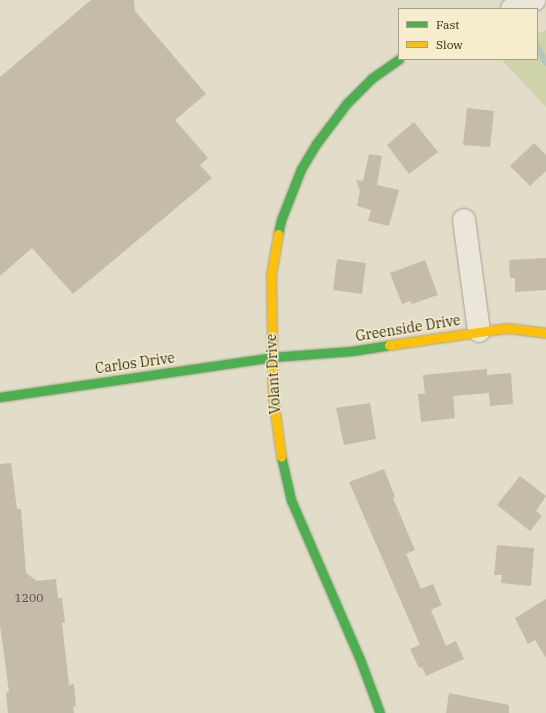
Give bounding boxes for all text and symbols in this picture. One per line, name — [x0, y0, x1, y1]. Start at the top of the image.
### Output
legend — [398, 8, 538, 60]
text: Fast — [436, 17, 460, 32]
text: Slow — [436, 37, 463, 52]
street label: Greenside Drive — [354, 311, 462, 345]
street label: Volant Drive — [262, 333, 284, 415]
street label: Carlos Drive — [94, 349, 176, 377]
house number: 1200 — [15, 591, 43, 605]

